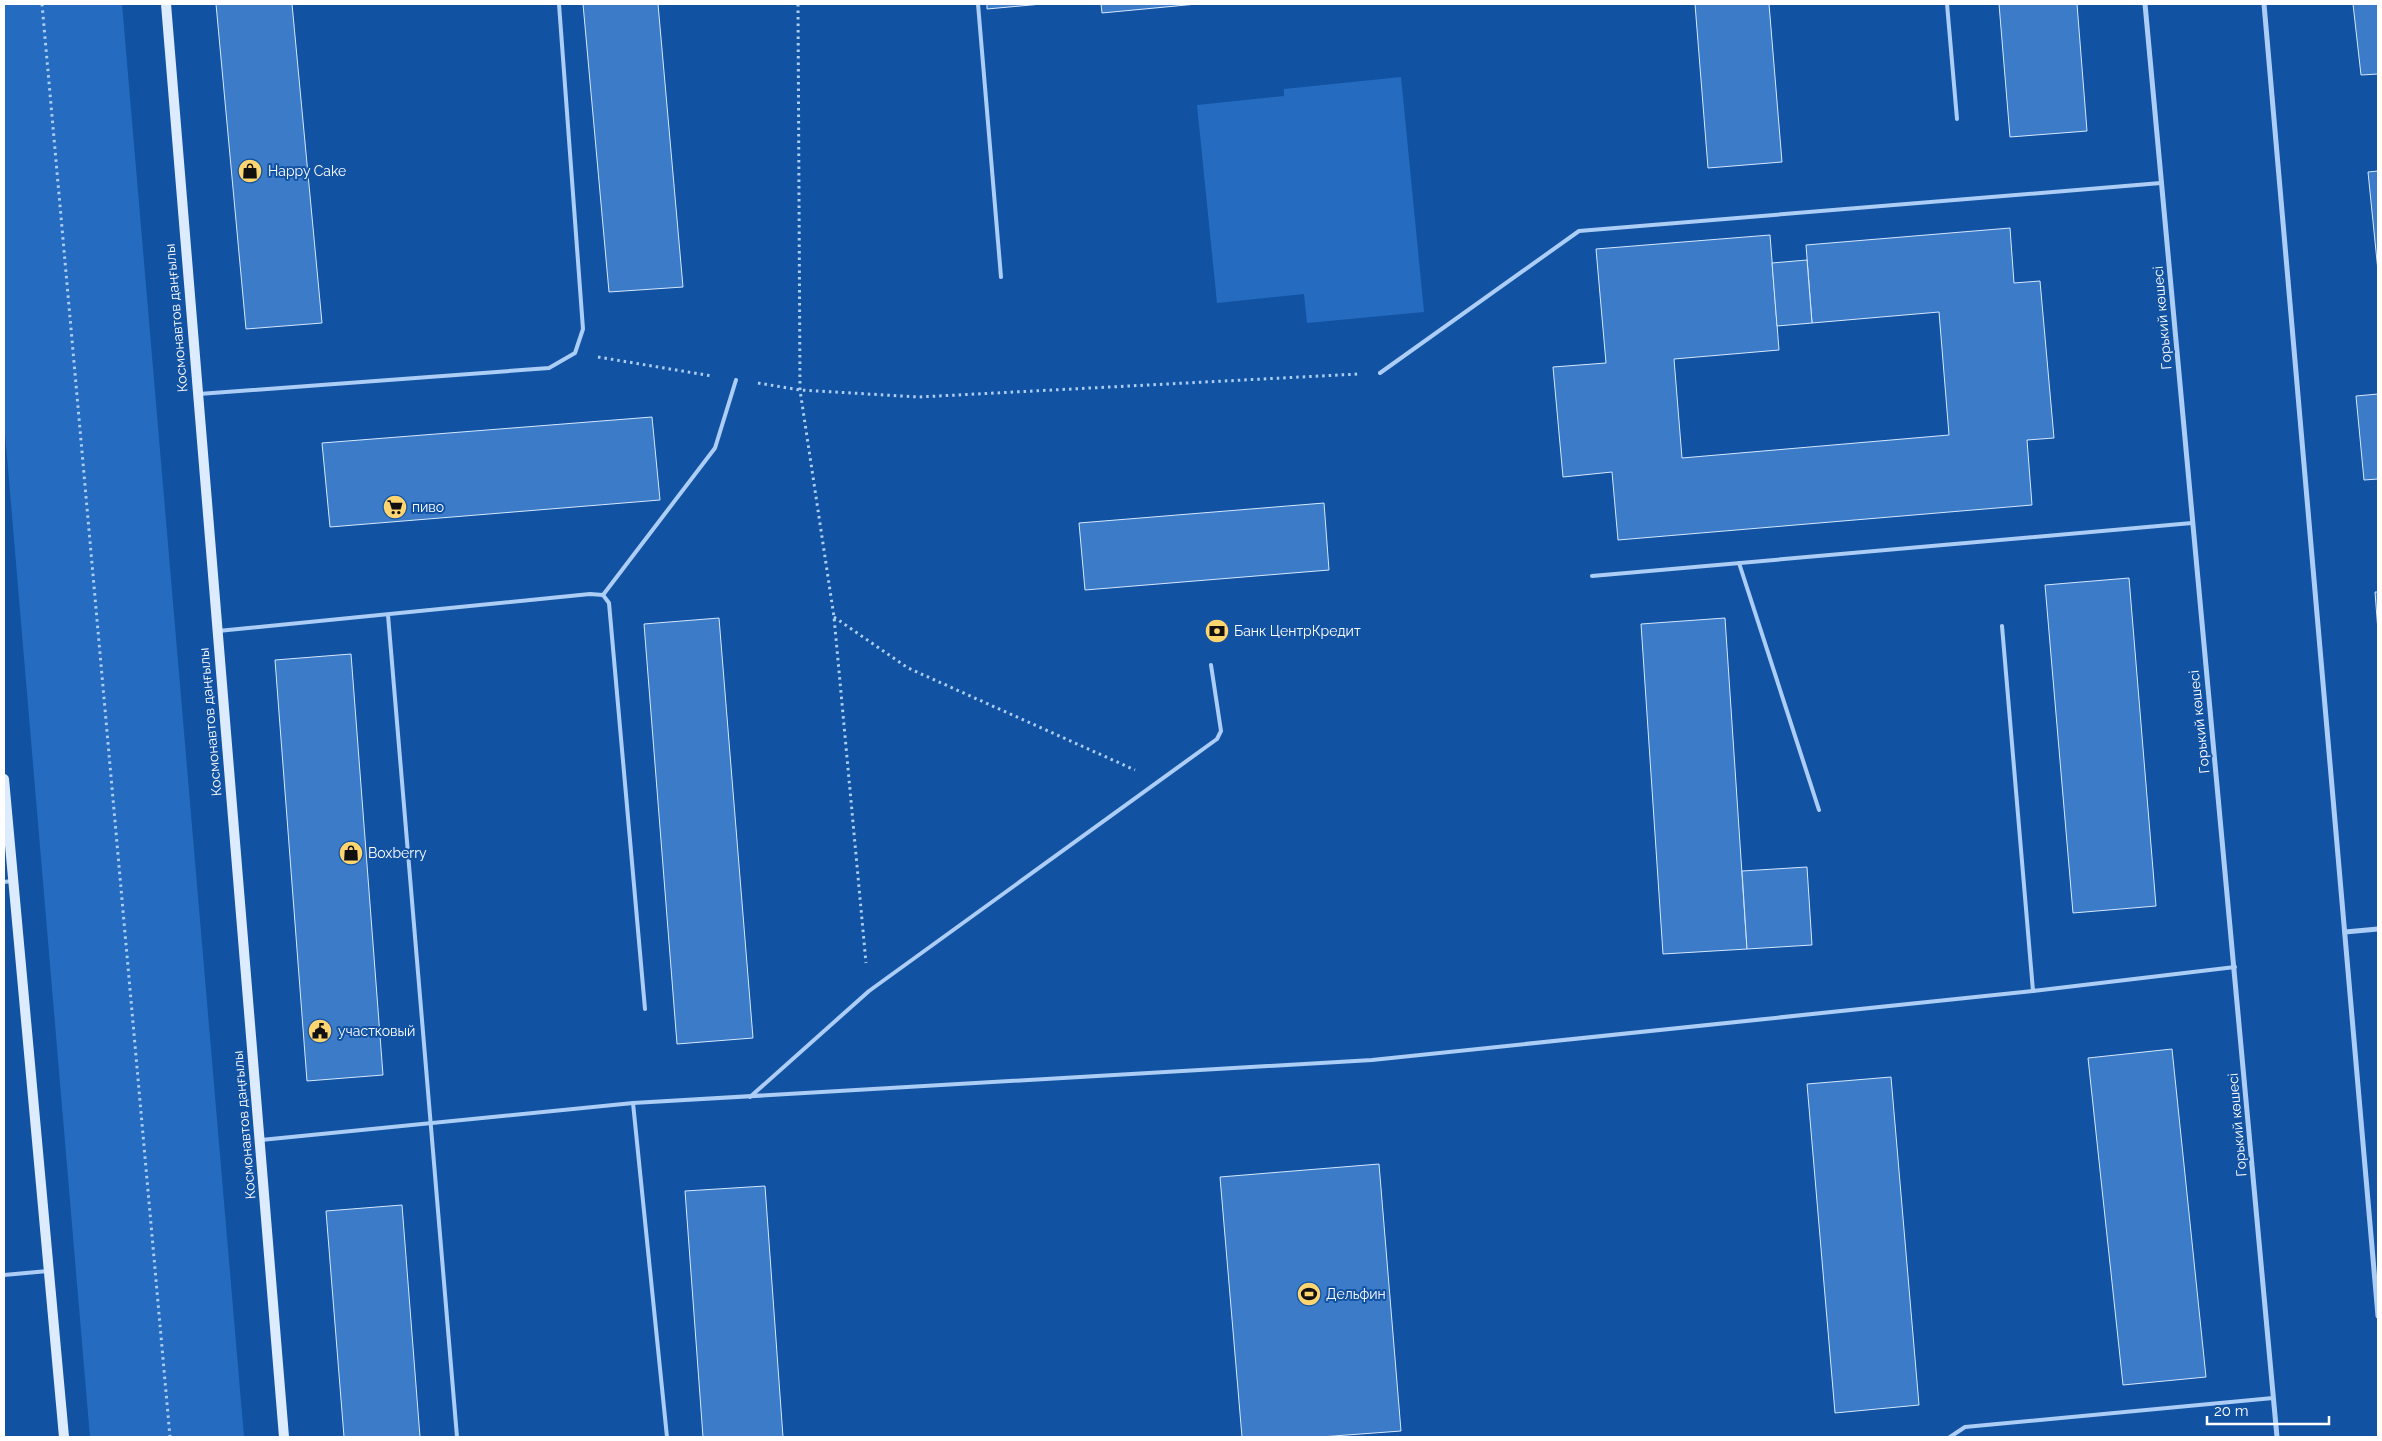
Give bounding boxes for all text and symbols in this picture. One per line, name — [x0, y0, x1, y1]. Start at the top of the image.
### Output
shop icon: Happy Cake — [237, 158, 263, 184]
place label: Happy Cake — [268, 163, 346, 179]
street label: Космонавтов даңғылы — [162, 243, 190, 393]
street label: Горький көшесі — [2150, 266, 2174, 370]
supermarket icon: пиво — [382, 494, 408, 520]
place label: пиво — [412, 499, 444, 515]
bank icon: Банк ЦентрКредит — [1204, 618, 1230, 644]
place label: Банк ЦентрКредит — [1234, 623, 1361, 639]
street label: Космонавтов даңғылы — [196, 647, 224, 797]
street label: Горький көшесі — [2186, 670, 2212, 774]
shop icon: Boxberry — [338, 840, 364, 866]
place label: Boxberry — [368, 845, 427, 861]
public building icon: участковый — [307, 1018, 333, 1044]
place label: участковый — [338, 1023, 415, 1039]
street label: Космонавтов даңғылы — [230, 1050, 258, 1200]
street label: Горький көшесі — [2225, 1073, 2249, 1177]
sports icon: Дельфин — [1296, 1281, 1322, 1307]
place label: Дельфин — [1326, 1286, 1386, 1302]
scale bar — [2207, 1394, 2330, 1426]
text: 20 m — [2214, 1402, 2249, 1420]

